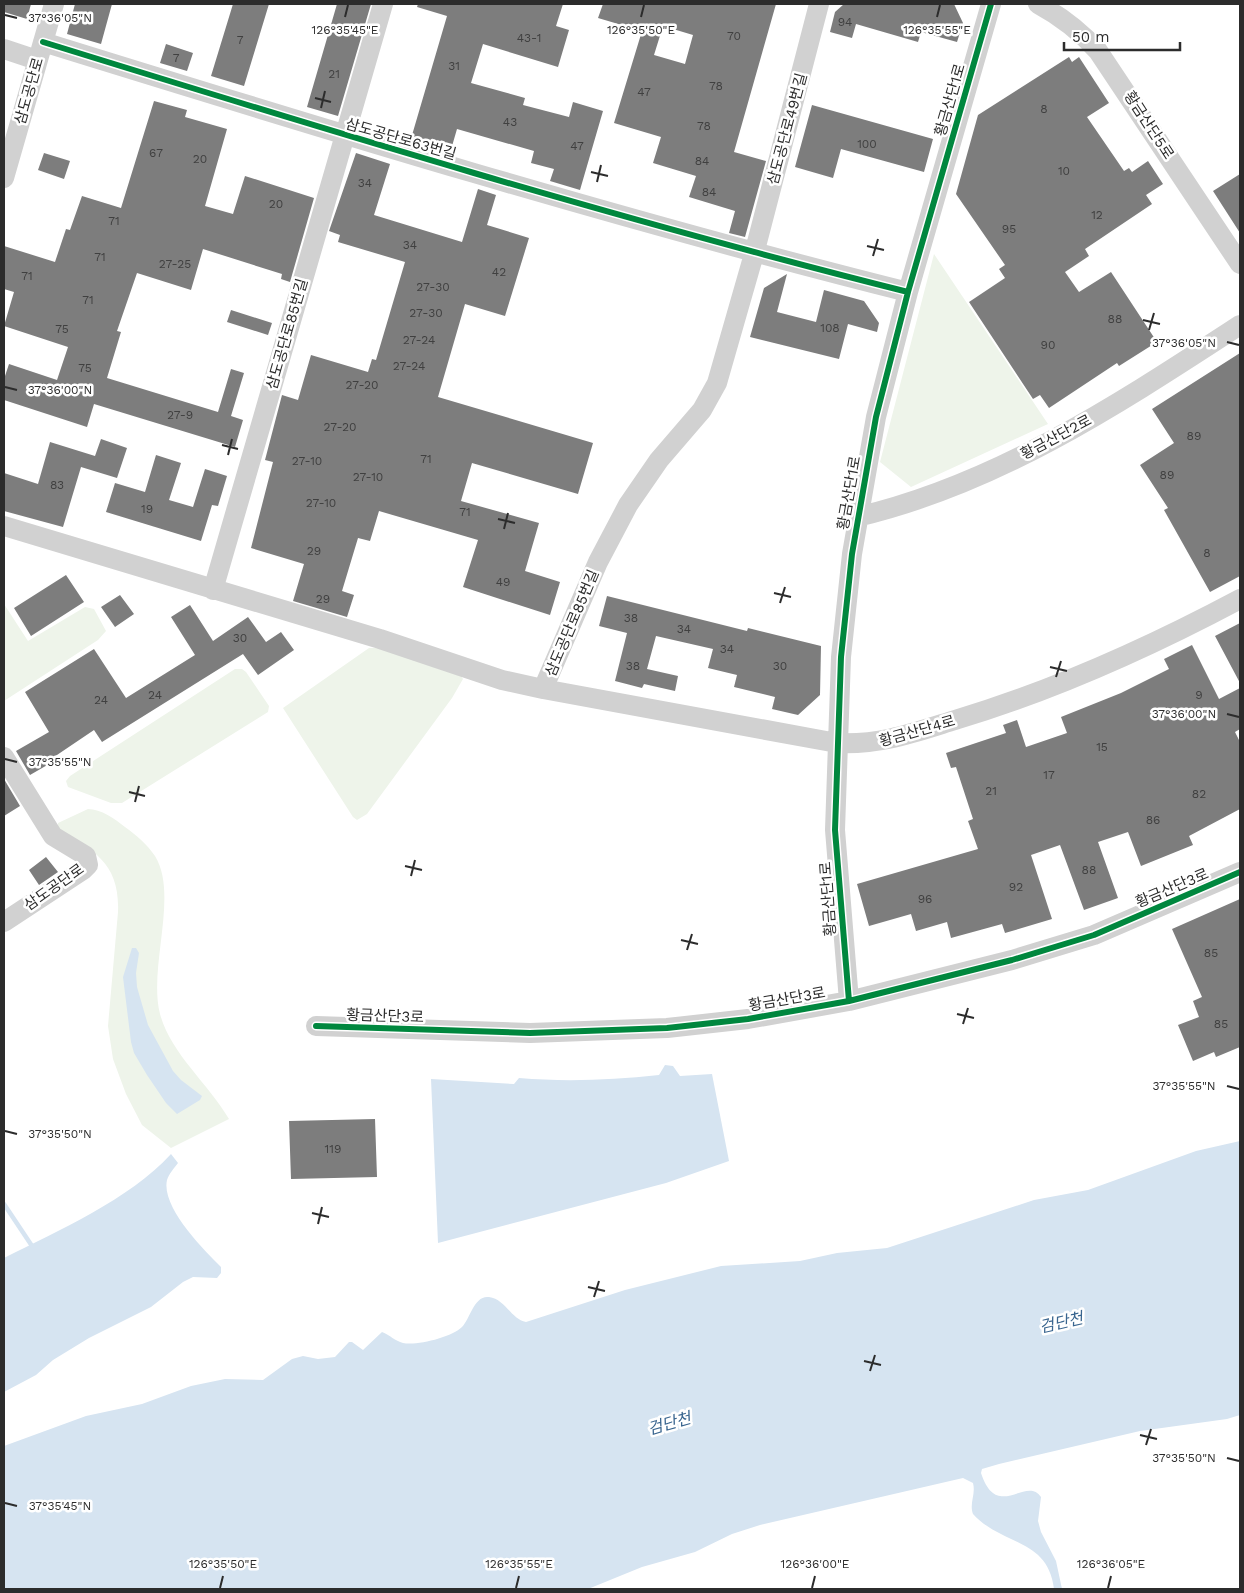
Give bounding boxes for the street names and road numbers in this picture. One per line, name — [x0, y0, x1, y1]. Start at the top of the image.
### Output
street label: 삼도공단로 — [11, 55, 47, 127]
street label: 황금산단1로 — [931, 62, 969, 138]
street label: 삼도공단로49번길 — [763, 71, 811, 187]
street label: 황금산단5로 — [1120, 88, 1178, 162]
street label: 삼도공단로63번길 — [344, 115, 458, 163]
street label: 삼도공단로85번길 — [263, 276, 311, 392]
street label: 황금산단2로 — [1017, 411, 1095, 463]
street label: 황금산단1로 — [834, 455, 864, 531]
street label: 삼도공단로85번길 — [541, 567, 603, 679]
street label: 황금산단4로 — [877, 712, 957, 750]
street label: 삼도공단로 — [21, 860, 87, 914]
street label: 황금산단1로 — [816, 861, 840, 937]
street label: 황금산단3로 — [1133, 865, 1211, 911]
street label: 황금산단3로 — [747, 983, 827, 1015]
street label: 황금산단3로 — [346, 1006, 424, 1026]

